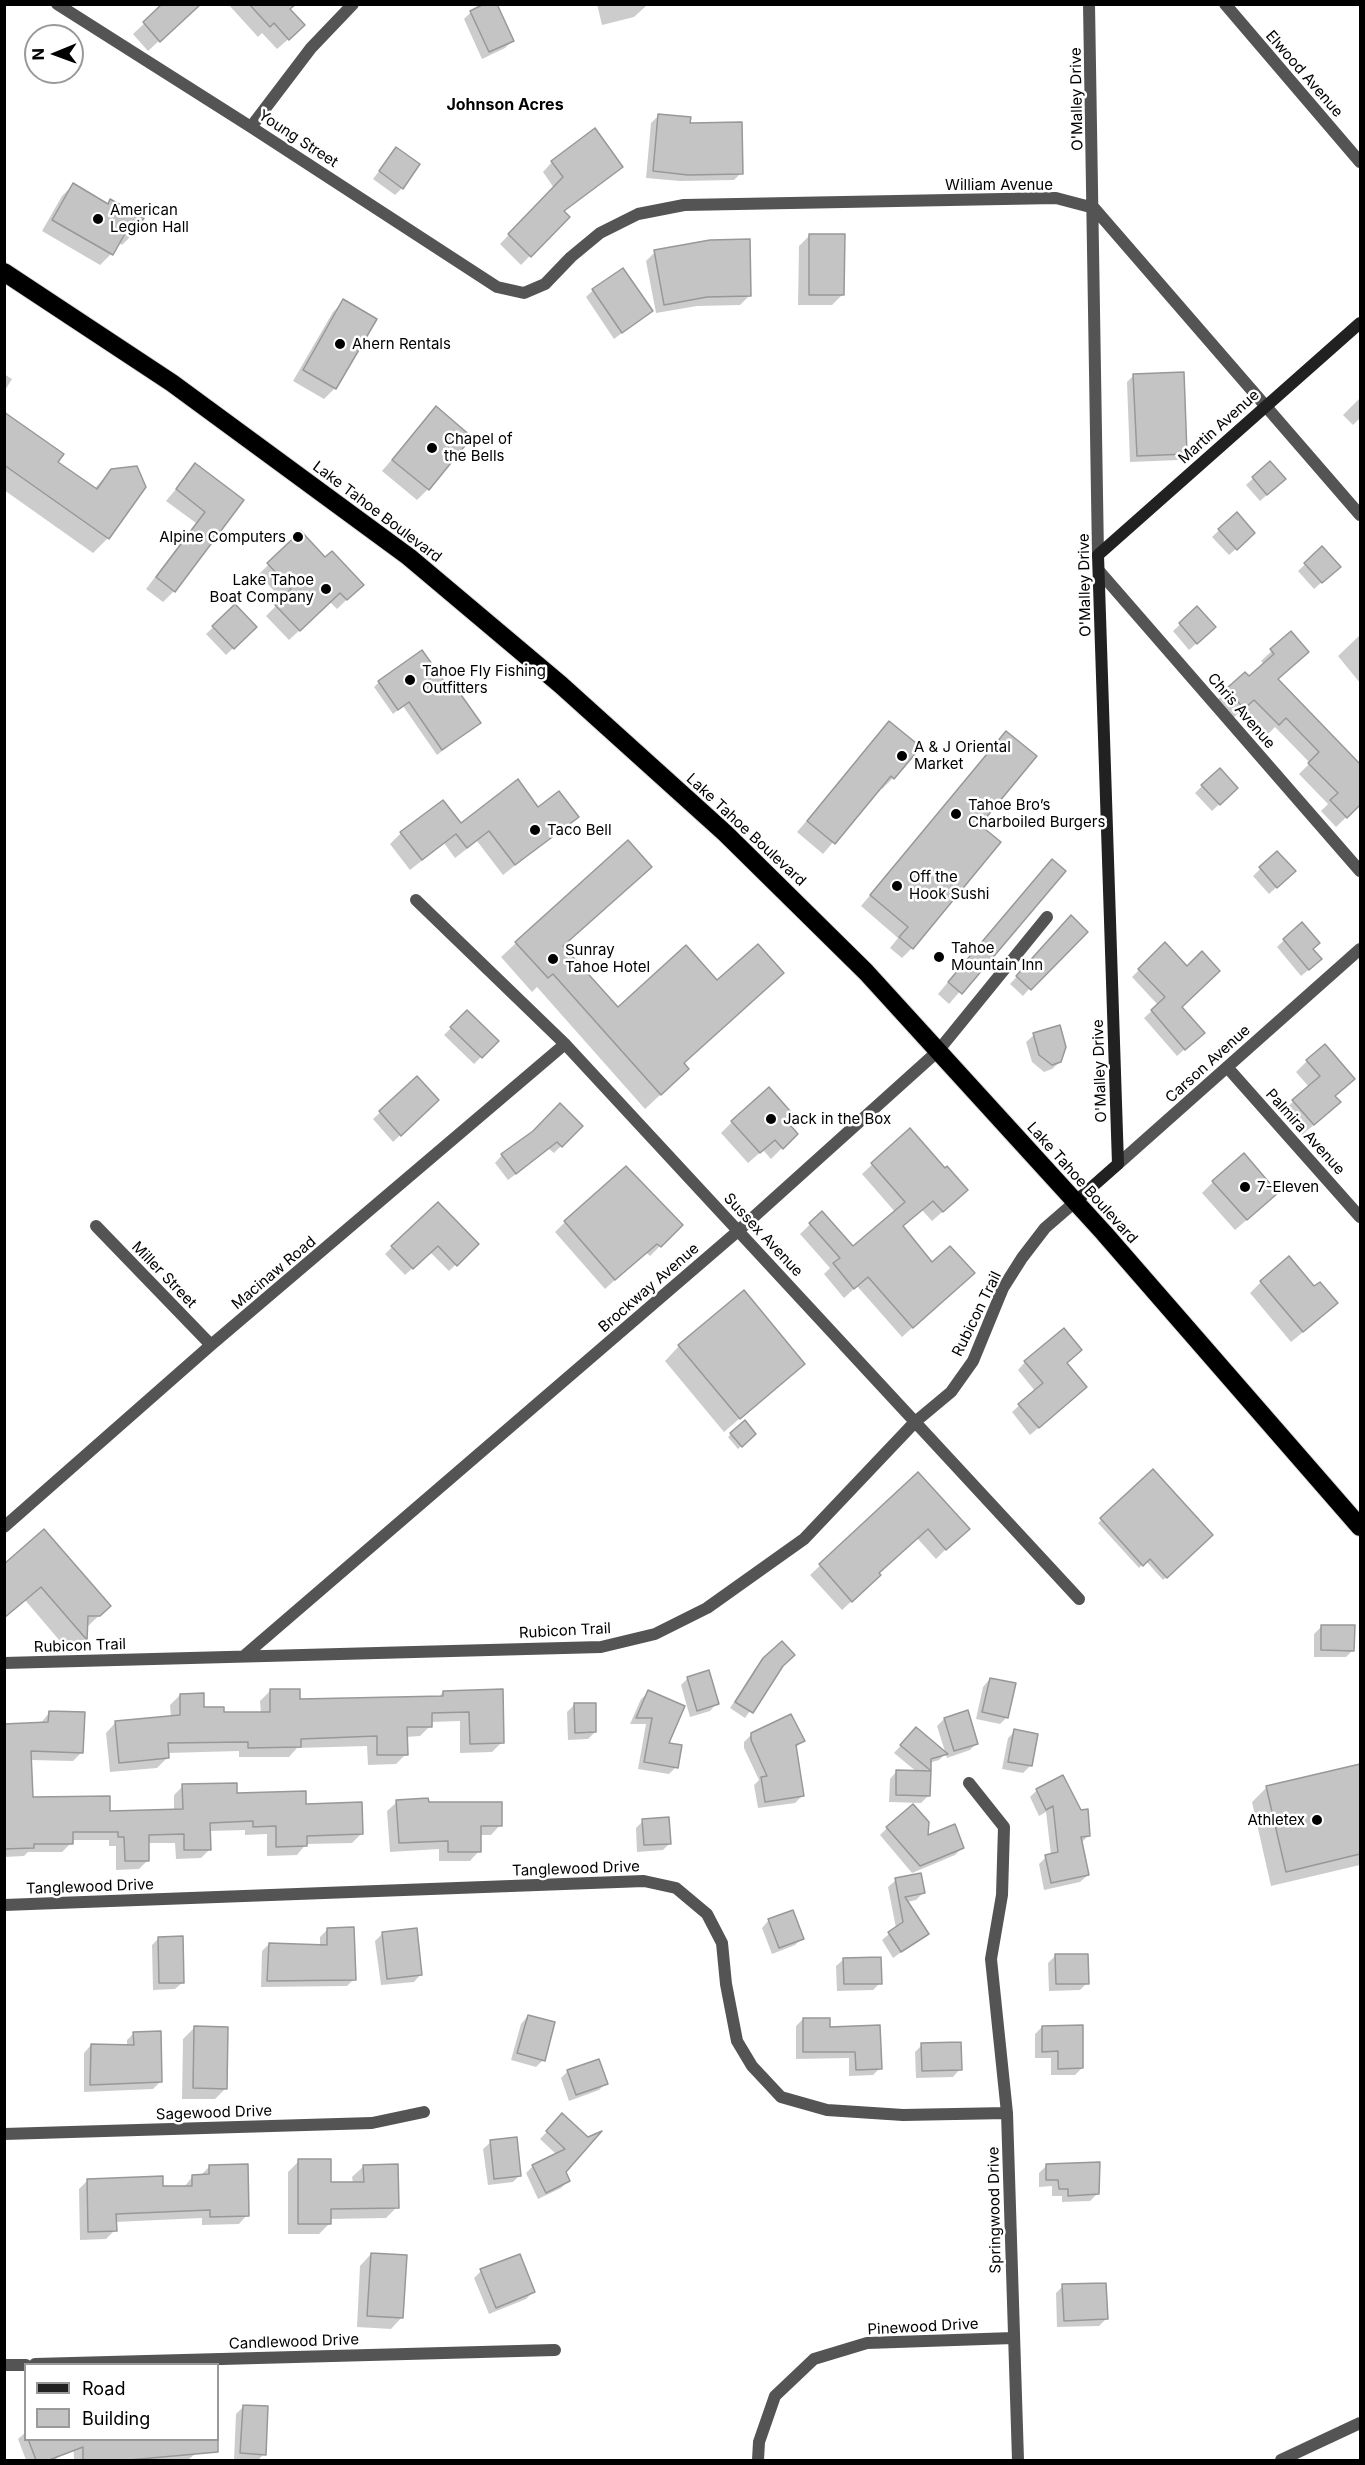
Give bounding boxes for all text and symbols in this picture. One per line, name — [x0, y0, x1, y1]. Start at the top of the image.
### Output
north arrow — [24, 24, 84, 84]
street label: Elwood Avenue — [1262, 27, 1346, 121]
street label: O'Malley Drive — [1067, 47, 1087, 151]
text: N — [28, 48, 48, 61]
district label: Johnson Acres — [446, 95, 564, 115]
street label: Young Street — [255, 107, 341, 171]
street label: William Avenue — [945, 176, 1053, 194]
place label: American Legion Hall — [110, 201, 189, 236]
marker: American Legion Hall — [91, 212, 105, 226]
place label: Ahern Rentals — [352, 335, 451, 353]
marker: Ahern Rentals — [333, 337, 347, 351]
street label: Martin Avenue — [1175, 386, 1263, 468]
place label: Chapel of the Bells — [444, 430, 513, 465]
marker: Chapel of the Bells — [425, 441, 439, 455]
street label: Lake Tahoe Boulevard — [309, 458, 445, 566]
place label: Alpine Computers — [159, 528, 286, 546]
marker: Alpine Computers — [291, 530, 305, 544]
street label: O'Malley Drive — [1075, 533, 1095, 637]
place label: Lake Tahoe Boat Company — [210, 571, 314, 606]
marker: Lake Tahoe Boat Company — [319, 582, 333, 596]
place label: Tahoe Fly Fishing Outfitters — [422, 662, 546, 697]
street label: Chris Avenue — [1203, 670, 1279, 752]
marker: Tahoe Fly Fishing Outfitters — [403, 673, 417, 687]
place label: A & J Oriental Market — [914, 738, 1011, 773]
marker: A & J Oriental Market — [895, 749, 909, 763]
street label: Lake Tahoe Boulevard — [683, 770, 809, 890]
place label: Tahoe Bro’s Charboiled Burgers — [968, 796, 1105, 831]
marker: Tahoe Bro’s Charboiled Burgers — [949, 807, 963, 821]
place label: Taco Bell — [547, 821, 612, 839]
marker: Taco Bell — [528, 823, 542, 837]
place label: Off the Hook Sushi — [909, 868, 990, 903]
marker: Off the Hook Sushi — [890, 879, 904, 893]
place label: Tahoe Mountain Inn — [951, 939, 1043, 974]
place label: Sunray Tahoe Hotel — [565, 941, 650, 976]
marker: Tahoe Mountain Inn — [932, 950, 946, 964]
marker: Sunray Tahoe Hotel — [546, 952, 560, 966]
street label: O'Malley Drive — [1089, 1019, 1111, 1123]
street label: Carson Avenue — [1162, 1021, 1254, 1107]
street label: Palmira Avenue — [1262, 1085, 1348, 1179]
place label: Jack in the Box — [783, 1110, 891, 1128]
marker: Jack in the Box — [764, 1112, 778, 1126]
street label: Lake Tahoe Boulevard — [1023, 1119, 1141, 1247]
place label: 7-Eleven — [1257, 1178, 1319, 1196]
marker: 7-Eleven — [1238, 1180, 1252, 1194]
street label: Sussex Avenue — [720, 1189, 806, 1281]
street label: Macinaw Road — [228, 1233, 320, 1313]
street label: Miller Street — [128, 1238, 200, 1312]
street label: Brockway Avenue — [595, 1240, 703, 1336]
street label: Rubicon Trail — [949, 1269, 1005, 1359]
street label: Rubicon Trail — [519, 1620, 611, 1642]
street label: Rubicon Trail — [34, 1635, 126, 1657]
place label: Athletex — [1247, 1811, 1305, 1829]
marker: Athletex — [1310, 1813, 1324, 1827]
street label: Tanglewood Drive — [512, 1858, 640, 1880]
street label: Tanglewood Drive — [26, 1876, 154, 1898]
street label: Sagewood Drive — [156, 2102, 272, 2124]
street label: Springwood Drive — [985, 2146, 1005, 2274]
street label: Pinewood Drive — [867, 2315, 979, 2339]
street label: Candlewood Drive — [229, 2331, 359, 2353]
legend — [24, 2363, 219, 2441]
text: Road — [82, 2378, 125, 2399]
text: Building — [82, 2408, 150, 2429]

